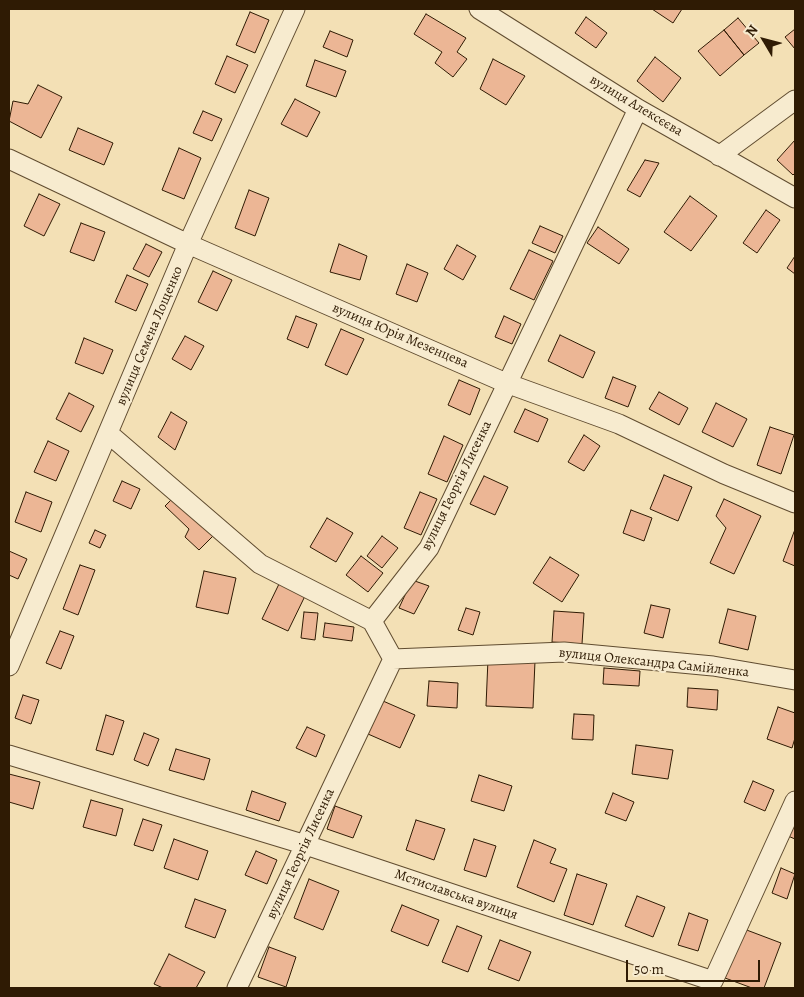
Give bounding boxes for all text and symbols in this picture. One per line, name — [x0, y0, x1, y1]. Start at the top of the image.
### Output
north arrow — [739, 15, 789, 65]
text: N — [741, 21, 762, 40]
street label: вулиця Алексєєва — [586, 72, 686, 140]
street label: вулиця Семена Лощенко — [113, 264, 187, 408]
street label: вулиця Юрія Мезенцева — [329, 300, 471, 372]
street label: вулиця Георгія Лисенка — [418, 418, 496, 554]
street label: вулиця Олександра Самійленка — [558, 645, 750, 681]
street label: вулиця Георгія Лисенка — [263, 786, 339, 922]
street label: Мстиславська вулиця — [392, 866, 520, 924]
scale bar — [629, 950, 763, 982]
text: 50 m — [634, 959, 664, 979]

